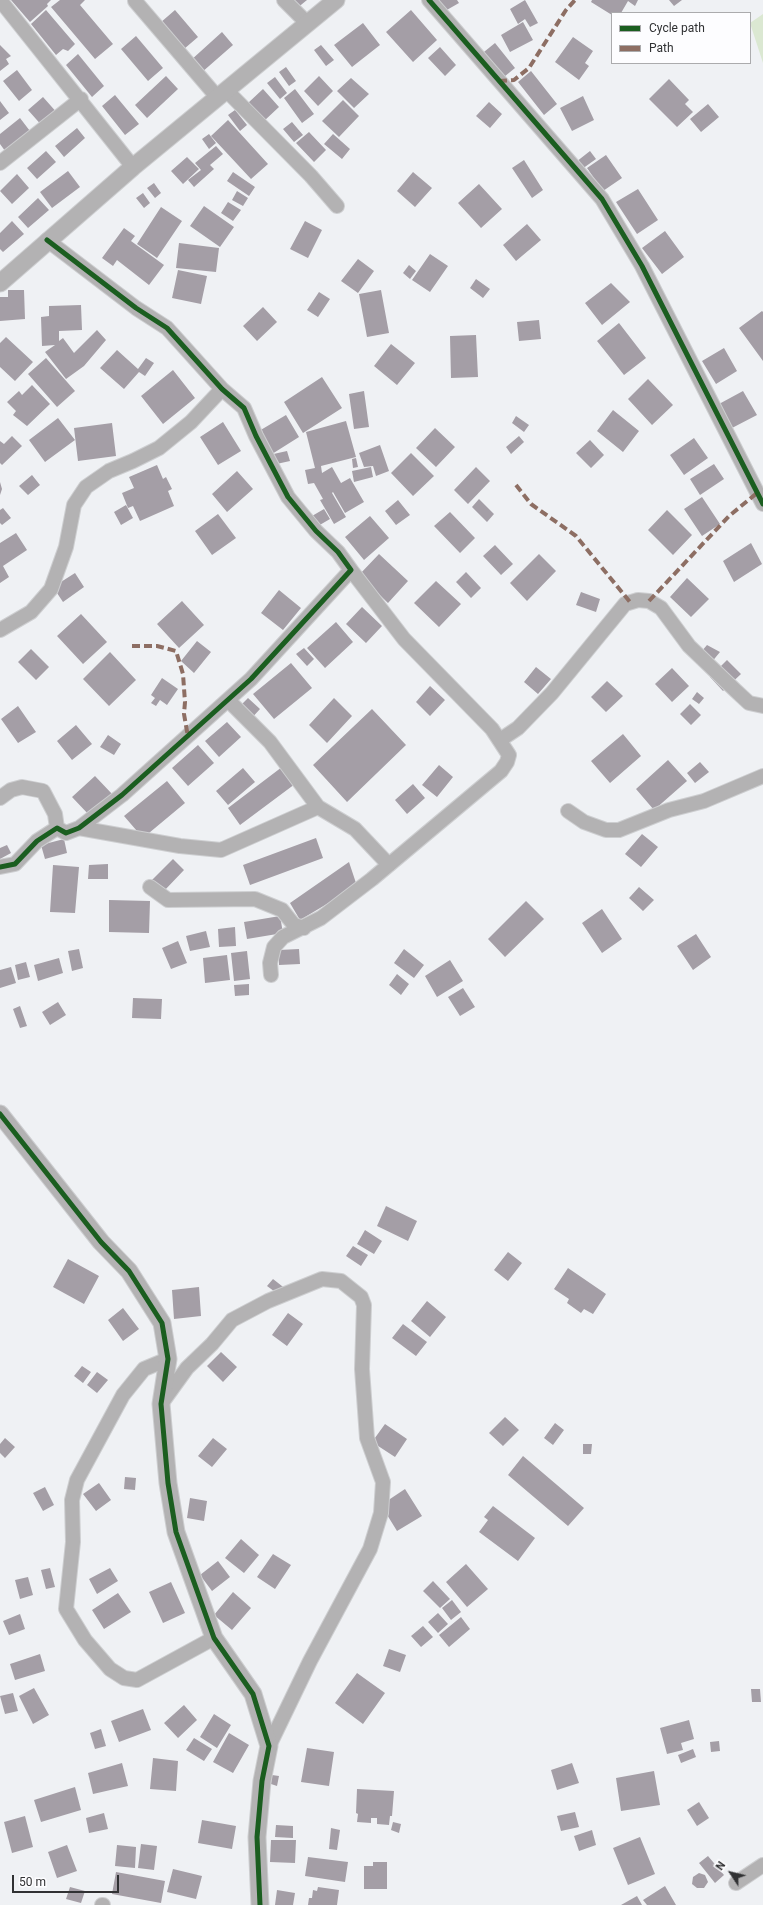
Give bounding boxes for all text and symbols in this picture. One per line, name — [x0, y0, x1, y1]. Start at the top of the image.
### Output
legend — [611, 12, 751, 64]
text: Cycle path — [649, 21, 705, 35]
text: Path — [649, 41, 674, 55]
north arrow — [711, 1853, 751, 1893]
text: N — [713, 1859, 728, 1873]
scale bar — [14, 1867, 121, 1893]
text: 50 m — [19, 1875, 46, 1889]

